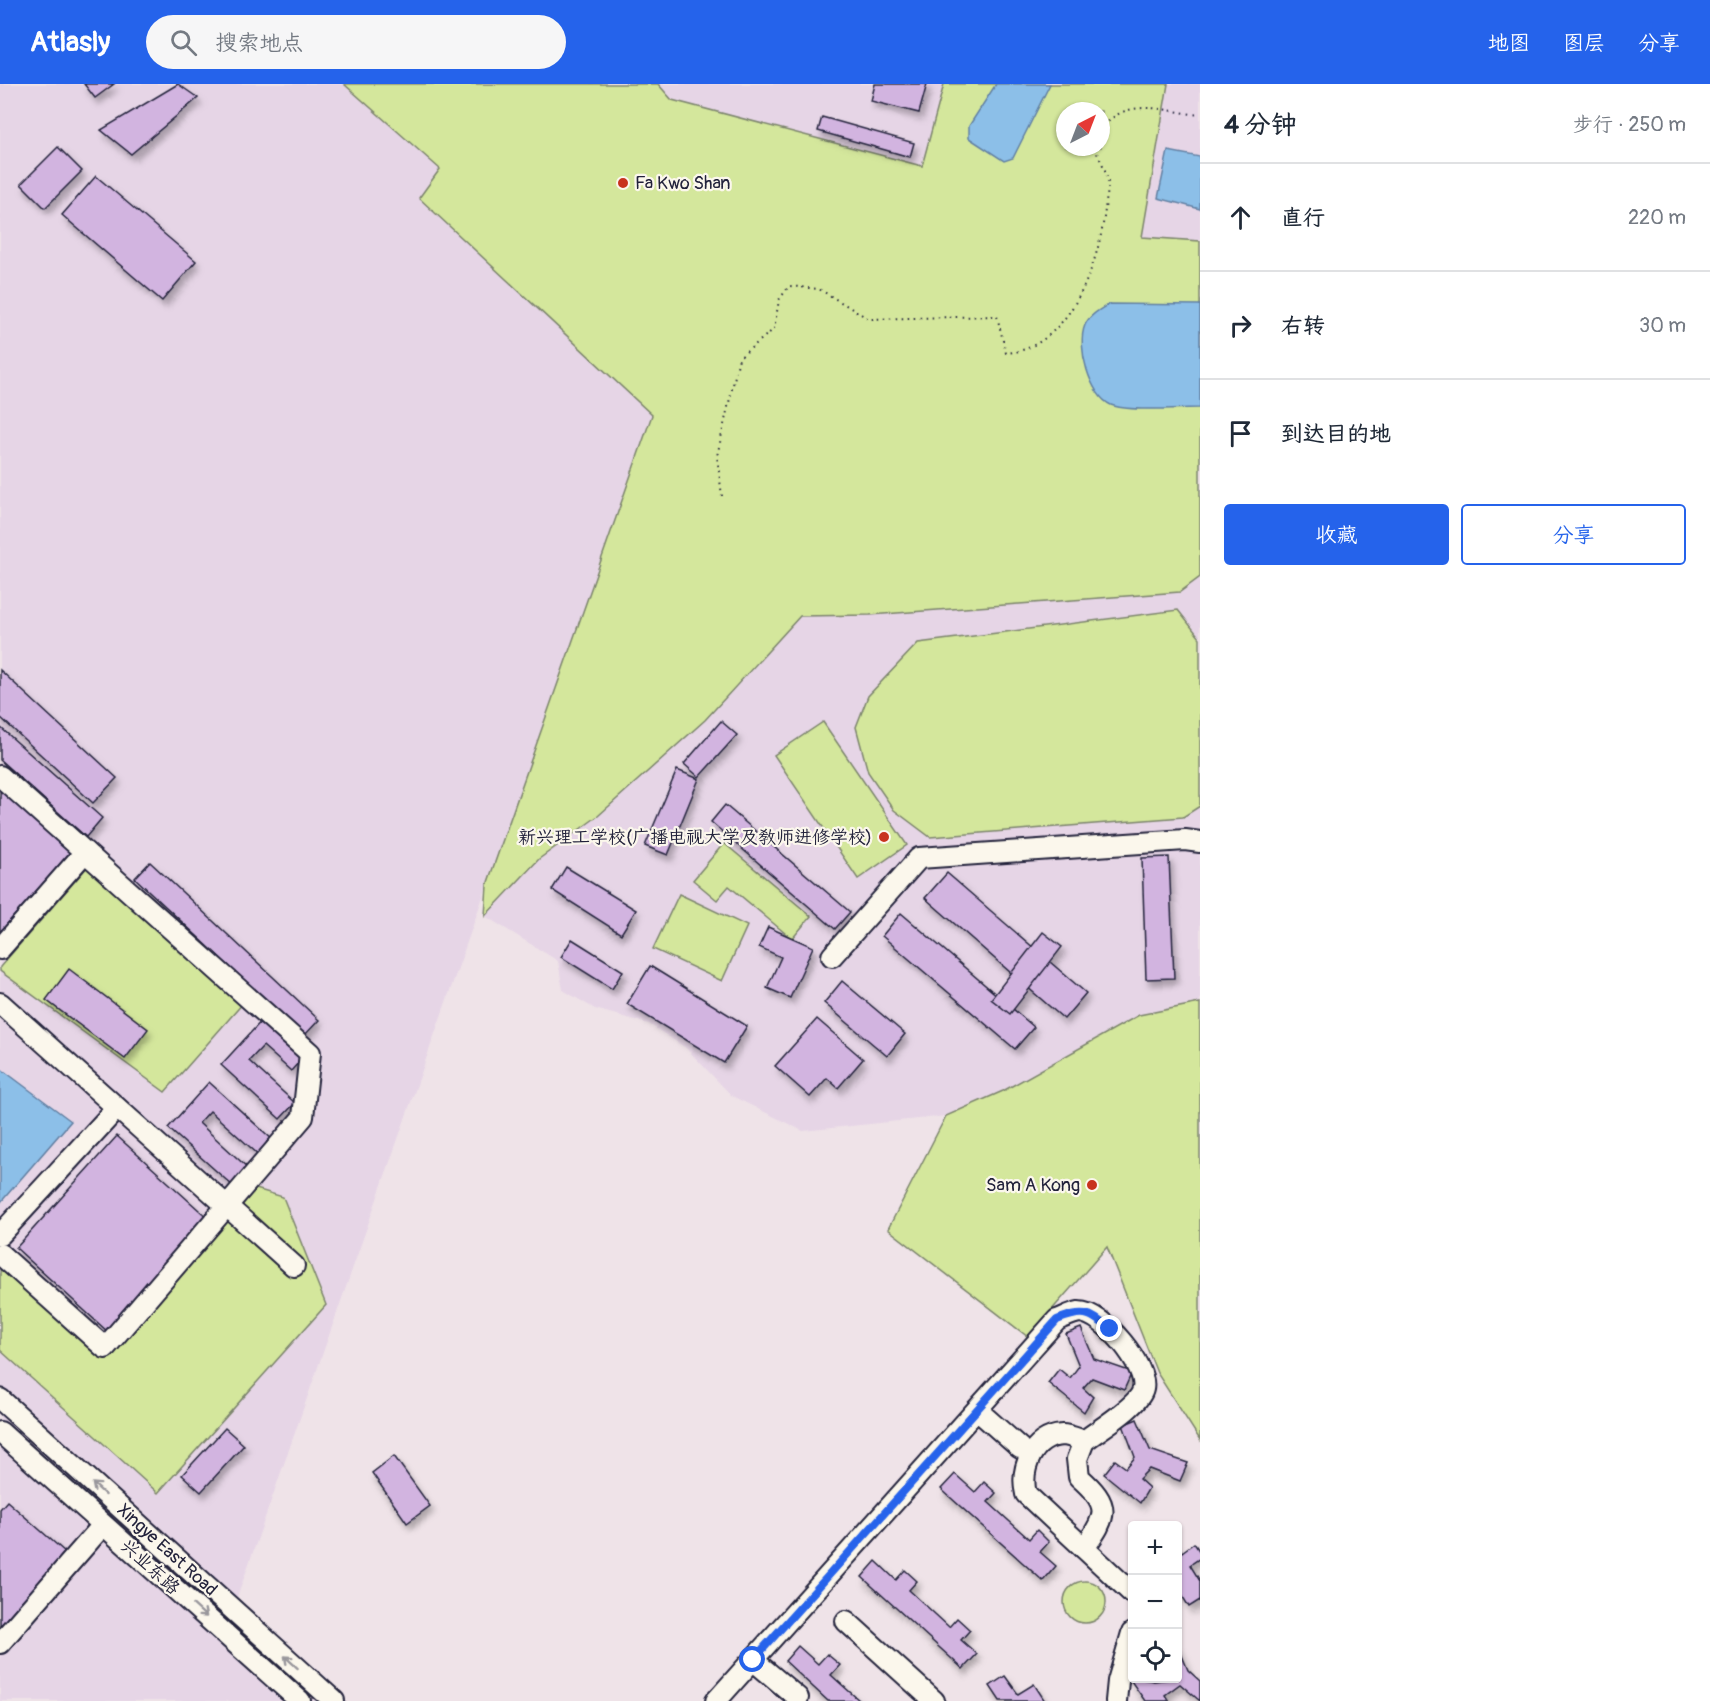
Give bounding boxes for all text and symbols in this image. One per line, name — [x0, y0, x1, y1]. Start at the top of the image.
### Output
search box — [146, 15, 566, 69]
text: Atlasly — [30, 25, 110, 60]
icon: search — [167, 26, 200, 59]
text: 搜索地点 — [215, 29, 303, 57]
text: 地图 — [1488, 30, 1530, 57]
text: 图层 — [1563, 30, 1605, 57]
text: 分享 — [1638, 30, 1680, 57]
north arrow — [1056, 102, 1110, 156]
text: 4 分钟 — [1224, 109, 1297, 141]
text: 步行 · 250 m — [1573, 112, 1686, 137]
place label: Fa Kwo Shan — [635, 172, 731, 195]
marker: Fa Kwo Shan — [616, 176, 630, 190]
icon: ahead — [1224, 201, 1257, 234]
text: 直行 — [1281, 204, 1325, 232]
text: 220 m — [1628, 205, 1686, 230]
icon: right — [1224, 309, 1257, 342]
text: 右转 — [1281, 312, 1325, 340]
text: 30 m — [1639, 313, 1686, 338]
icon: arrive — [1224, 417, 1257, 450]
text: 到达目的地 — [1281, 420, 1391, 448]
button: 收藏 — [1224, 504, 1449, 565]
button: 分享 — [1461, 504, 1686, 565]
place label: 新兴理工学校(广播电视大学及教师进修学校) — [518, 826, 872, 849]
marker: 新兴理工学校(广播电视大学及教师进修学校) — [877, 830, 891, 844]
place label: Sam A Kong — [986, 1174, 1080, 1197]
marker: Sam A Kong — [1085, 1178, 1099, 1192]
route end — [1096, 1315, 1122, 1341]
one-way arrow — [92, 1482, 107, 1496]
street label: Xingye East Road — [112, 1499, 222, 1601]
map controls — [1128, 1521, 1182, 1683]
button: + — [1128, 1521, 1182, 1575]
street label: 兴业东路 — [116, 1534, 184, 1600]
button: − — [1128, 1575, 1182, 1629]
one-way arrow — [192, 1604, 207, 1618]
button: locate — [1128, 1629, 1182, 1683]
route start — [739, 1646, 765, 1672]
one-way arrow — [284, 1655, 299, 1669]

